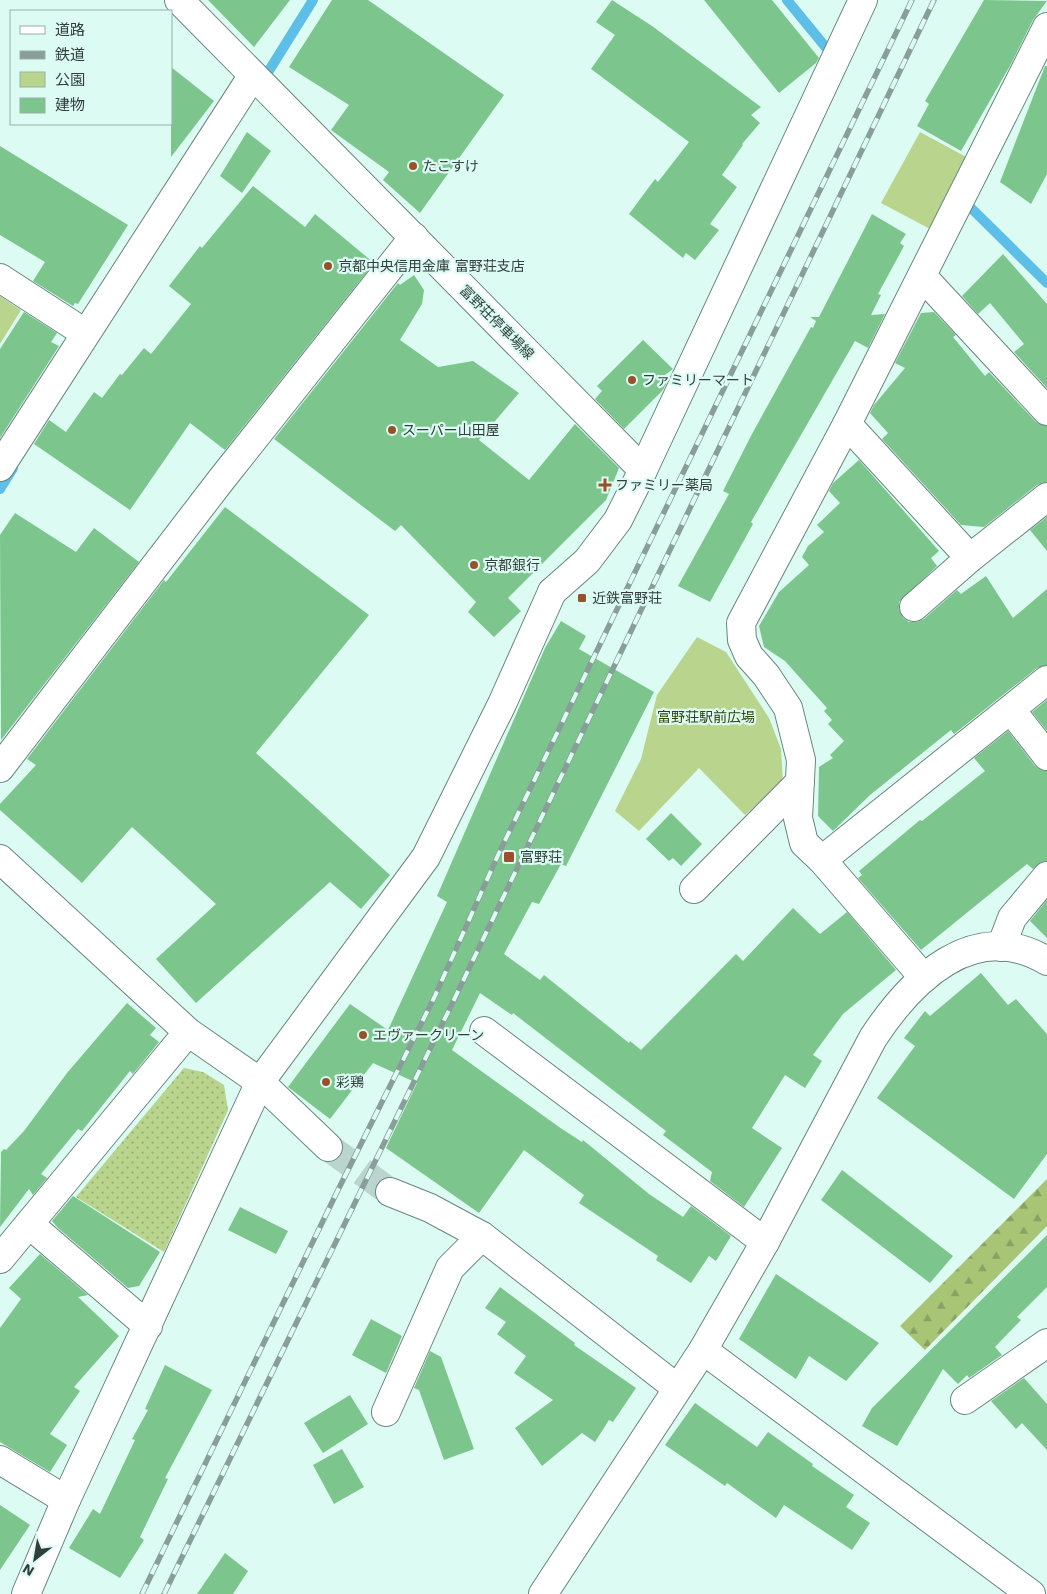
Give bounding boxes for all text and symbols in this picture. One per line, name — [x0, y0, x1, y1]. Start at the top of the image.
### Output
legend — [10, 10, 172, 125]
text: 道路 — [55, 21, 85, 39]
text: 鉄道 — [55, 46, 85, 64]
text: 公園 — [55, 71, 85, 89]
text: 建物 — [55, 96, 85, 114]
place label: たこすけ — [423, 158, 479, 174]
marker: たこすけ — [407, 160, 419, 172]
place label: 京都中央信用金庫 富野荘支店 — [338, 258, 525, 274]
marker: 京都中央信用金庫 富野荘支店 — [322, 260, 334, 272]
street label: 富野荘停車場線 — [457, 282, 537, 362]
place label: ファミリーマート — [642, 372, 754, 388]
marker: ファミリーマート — [626, 374, 638, 386]
place label: スーパー山田屋 — [402, 422, 500, 438]
marker: スーパー山田屋 — [386, 424, 398, 436]
place label: ファミリー薬局 — [615, 477, 713, 493]
marker: ファミリー薬局 — [599, 479, 611, 491]
place label: 京都銀行 — [484, 557, 540, 573]
marker: 京都銀行 — [468, 559, 480, 571]
place label: 近鉄富野荘 — [592, 590, 662, 606]
marker: 近鉄富野荘 — [576, 592, 588, 604]
park label: 富野荘駅前広場 — [657, 709, 755, 725]
place label: 富野荘 — [520, 849, 562, 865]
marker: 富野荘 — [502, 850, 516, 864]
place label: エヴァークリーン — [373, 1027, 484, 1043]
marker: エヴァークリーン — [357, 1029, 369, 1041]
place label: 彩鶏 — [336, 1074, 364, 1090]
marker: 彩鶏 — [320, 1076, 332, 1088]
north arrow — [10, 1534, 60, 1584]
text: N — [20, 1561, 37, 1580]

